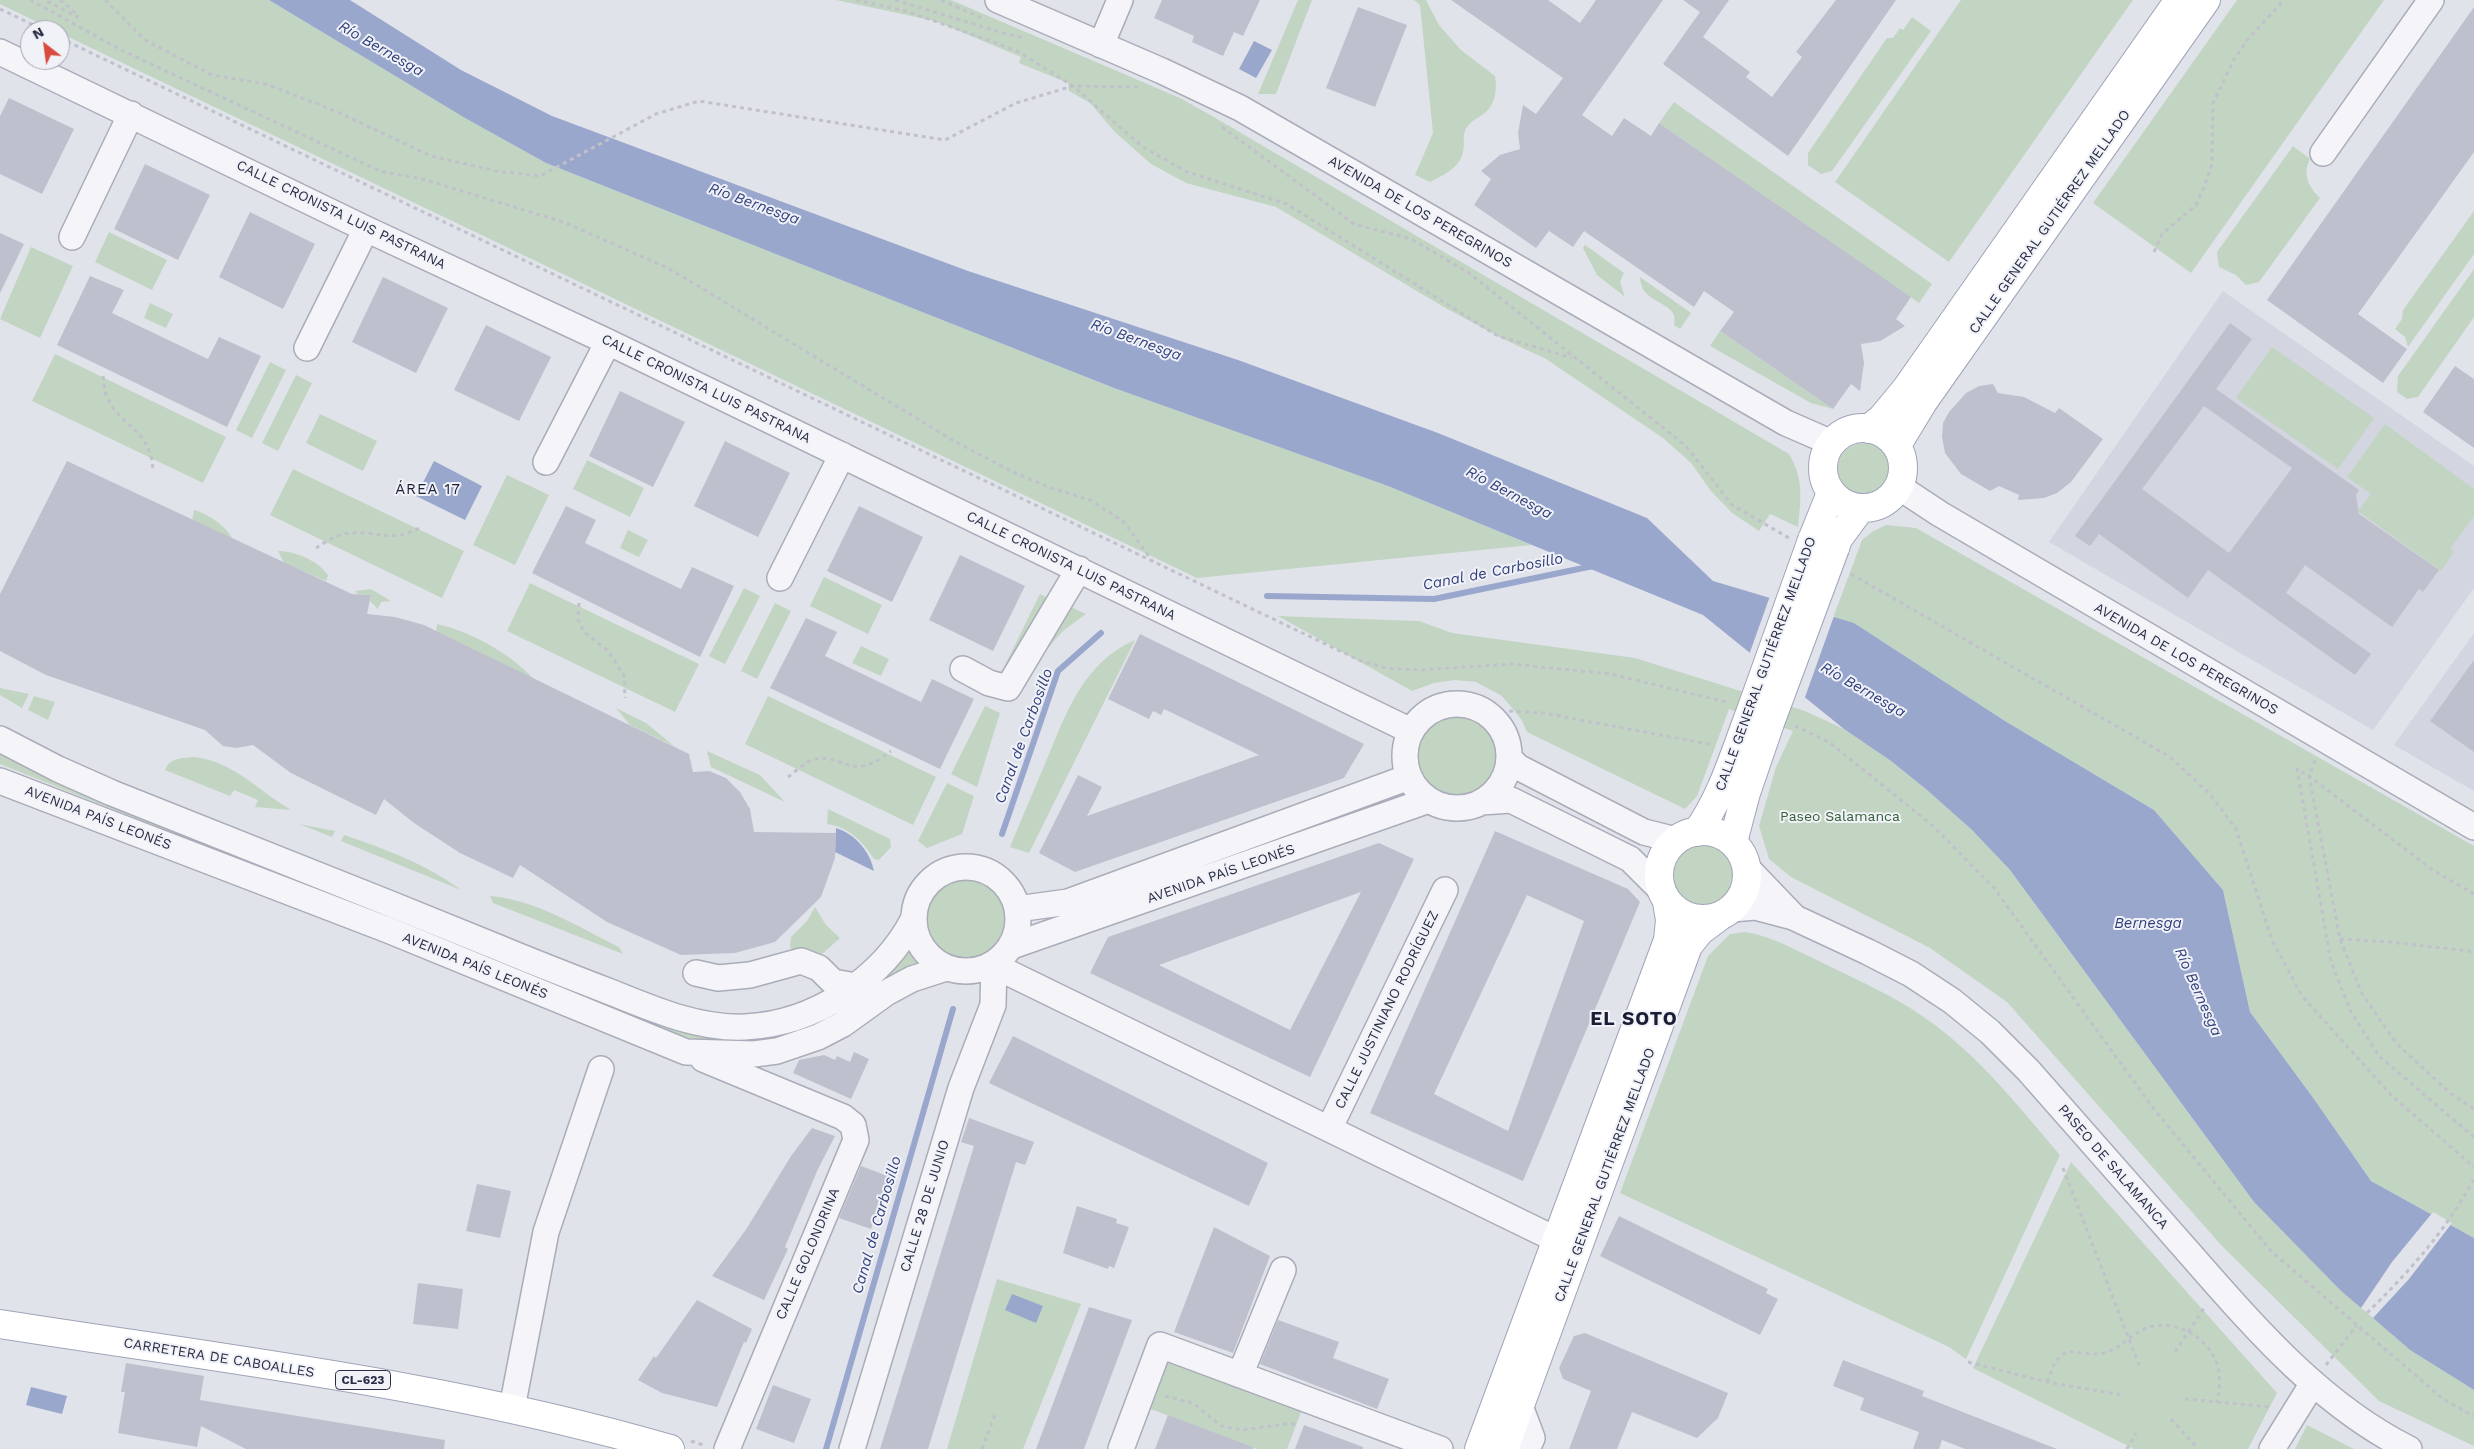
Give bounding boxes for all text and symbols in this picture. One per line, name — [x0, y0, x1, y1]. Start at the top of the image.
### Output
water label: Río Bernesga — [335, 17, 427, 81]
north arrow — [20, 20, 70, 70]
text: N — [30, 23, 46, 42]
street label: CALLE GENERAL GUTIÉRREZ MELLADO — [1966, 107, 2134, 337]
street label: AVENIDA DE LOS PEREGRINOS — [1325, 152, 1515, 272]
street label: CALLE CRONISTA LUIS PASTRANA — [234, 157, 448, 273]
water label: Río Bernesga — [706, 179, 802, 229]
water label: Río Bernesga — [1088, 315, 1184, 365]
street label: CALLE CRONISTA LUIS PASTRANA — [599, 331, 813, 447]
water label: Río Bernesga — [1463, 463, 1555, 523]
district label: ÁREA 17 — [394, 481, 462, 499]
street label: CALLE CRONISTA LUIS PASTRANA — [964, 508, 1178, 624]
street label: CALLE GENERAL GUTIÉRREZ MELLADO — [1712, 535, 1820, 793]
water label: Canal de Carbosillo — [1421, 550, 1565, 594]
street label: AVENIDA DE LOS PEREGRINOS — [2091, 599, 2281, 719]
water label: Río Bernesga — [1817, 658, 1909, 722]
water label: Canal de Carbosillo — [991, 666, 1057, 806]
street label: AVENIDA PAÍS LEONÉS — [22, 782, 174, 854]
park label: Paseo Salamanca — [1780, 809, 1900, 825]
street label: AVENIDA PAÍS LEONÉS — [1145, 841, 1297, 907]
street label: CALLE JUSTINIANO RODRÍGUEZ — [1332, 908, 1442, 1112]
water label: Bernesga — [2114, 915, 2182, 933]
street label: AVENIDA PAÍS LEONÉS — [400, 929, 550, 1003]
water label: Río Bernesga — [2170, 945, 2226, 1039]
district label: EL SOTO — [1589, 1008, 1679, 1030]
street label: CALLE GENERAL GUTIÉRREZ MELLADO — [1551, 1046, 1659, 1304]
street label: PASEO DE SALAMANCA — [2054, 1101, 2172, 1233]
street label: CALLE 28 DE JUNIO — [897, 1138, 953, 1274]
water label: Canal de Carbosillo — [849, 1154, 905, 1296]
street label: CALLE GOLONDRINA — [773, 1185, 843, 1323]
street label: CARRETERA DE CABOALLES — [122, 1335, 316, 1381]
road number: CL-623 — [336, 1370, 390, 1390]

